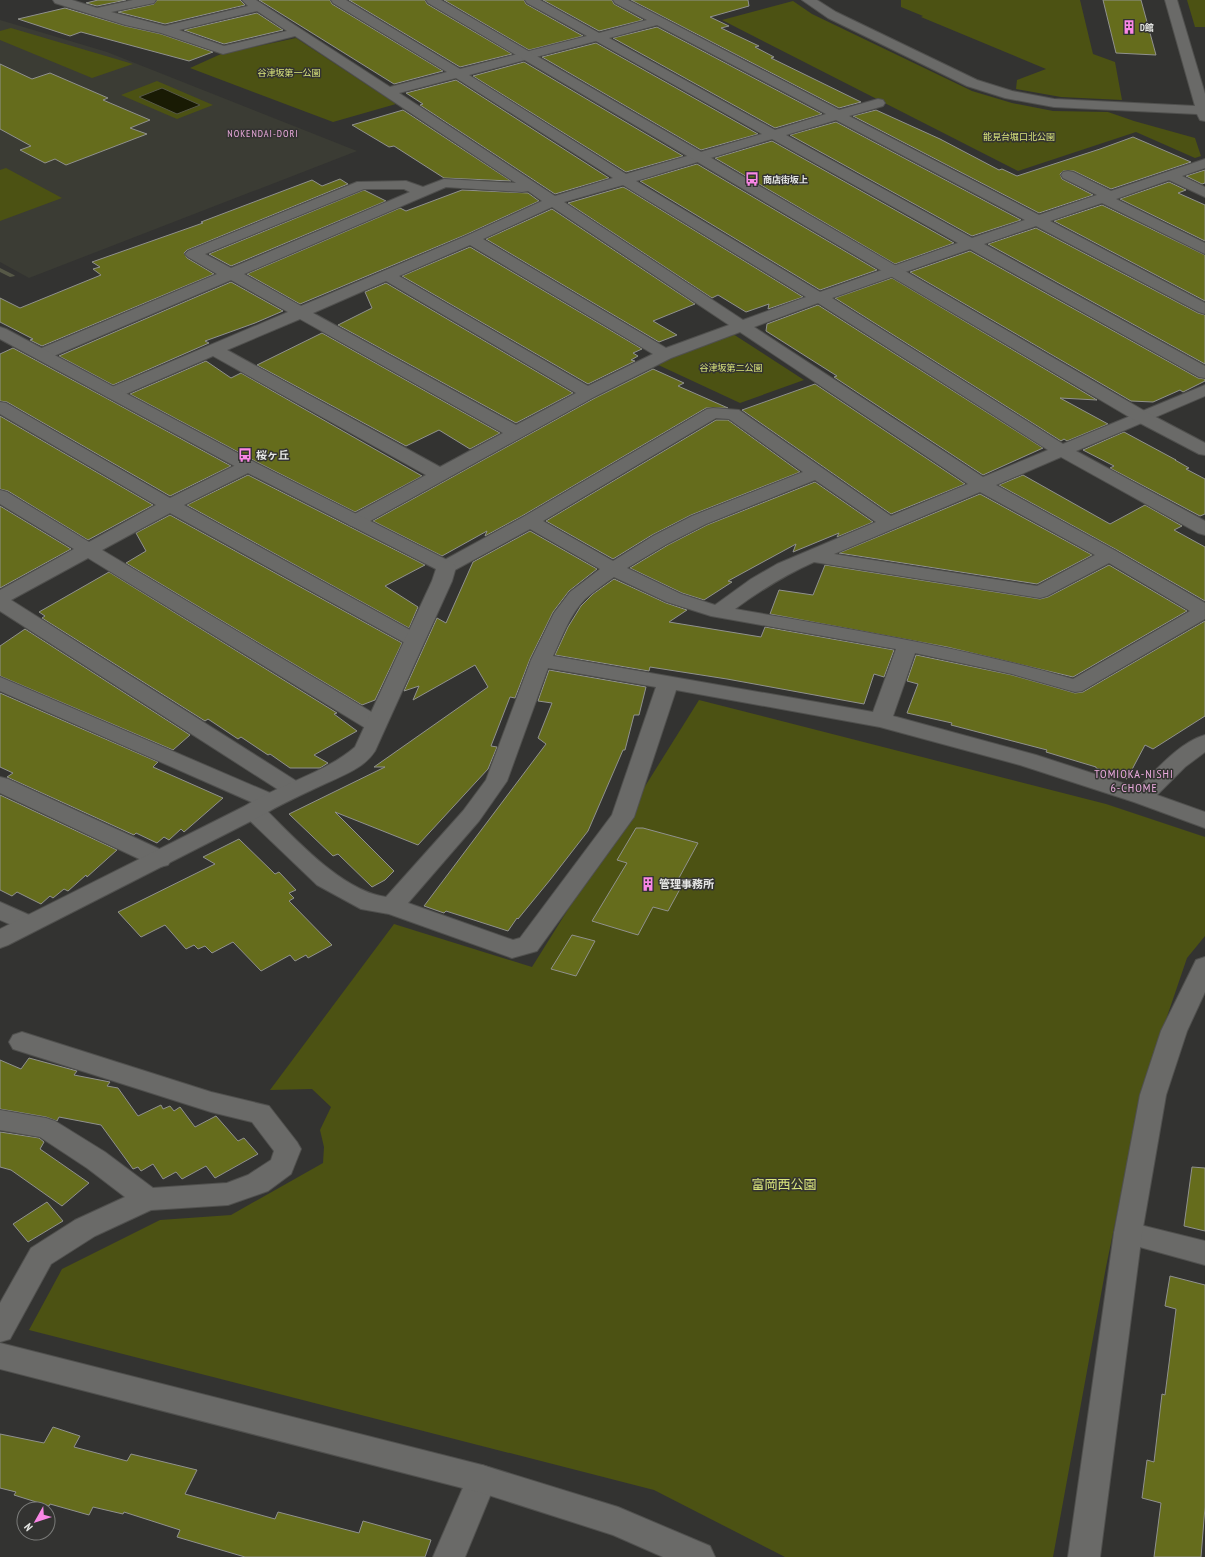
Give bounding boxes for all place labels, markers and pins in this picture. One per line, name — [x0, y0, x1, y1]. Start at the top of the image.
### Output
building icon: D館 — [1121, 19, 1137, 35]
place label: D館 — [1140, 22, 1154, 33]
bus stop icon: 商店街坂上 — [744, 171, 760, 187]
place label: 商店街坂上 — [763, 174, 808, 185]
bus stop icon: 桜ヶ丘 — [237, 447, 253, 463]
place label: 桜ヶ丘 — [256, 448, 289, 462]
building icon: 管理事務所 — [640, 876, 656, 892]
place label: 管理事務所 — [659, 877, 714, 891]

